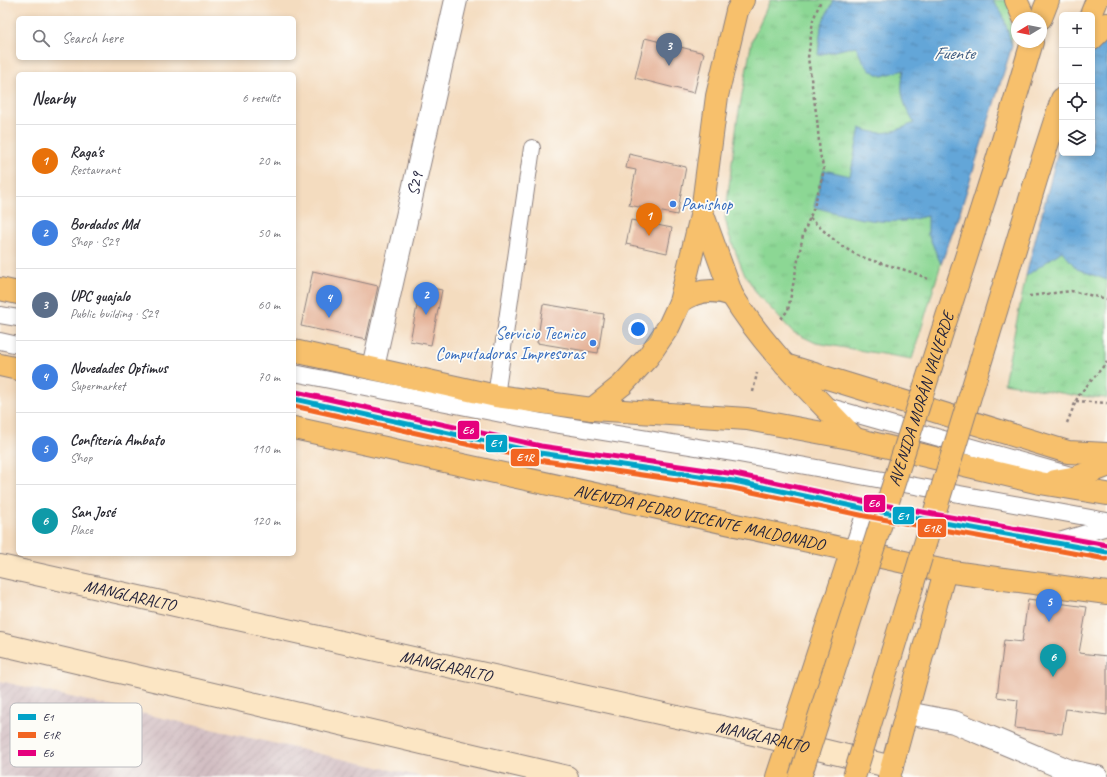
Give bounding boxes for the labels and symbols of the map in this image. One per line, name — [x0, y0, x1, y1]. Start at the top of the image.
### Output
north arrow — [1011, 12, 1047, 48]
pin: 3 — [656, 33, 682, 66]
water label: Fuente — [934, 42, 977, 64]
street label: S29 — [402, 169, 428, 197]
place label: Panishop — [681, 194, 734, 215]
marker: Panishop — [668, 199, 678, 209]
pin: 1 — [636, 203, 662, 236]
pin: 2 — [413, 282, 439, 315]
pin: 4 — [316, 285, 342, 318]
street label: AVENIDA MORÁN VALVERDE — [883, 306, 959, 489]
your location — [628, 319, 648, 339]
place label: Servicio Tecnico Computadoras Impresoras — [436, 323, 587, 364]
marker: Servicio Tecnico Computadoras Impresoras — [588, 338, 598, 348]
line badge: E6 — [457, 420, 480, 440]
text: E6 — [462, 423, 474, 437]
line badge: E1 — [485, 434, 508, 453]
text: E1 — [491, 436, 502, 450]
line badge: E1R — [510, 448, 540, 467]
text: E1R — [517, 450, 535, 464]
street label: AVENIDA PEDRO VICENTE MALDONADO — [572, 479, 829, 555]
line badge: E6 — [863, 494, 886, 513]
text: E6 — [868, 496, 880, 510]
line badge: E1 — [892, 506, 915, 525]
text: E1 — [898, 509, 909, 523]
line badge: E1R — [917, 518, 947, 538]
text: E1R — [924, 521, 942, 535]
street label: MANGLARALTO — [82, 575, 180, 616]
pin: 5 — [1036, 589, 1062, 622]
pin: 6 — [1040, 644, 1066, 677]
street label: MANGLARALTO — [398, 645, 496, 686]
legend — [10, 703, 142, 767]
text: E1 — [43, 710, 55, 724]
street label: MANGLARALTO — [714, 716, 813, 757]
text: E1R — [43, 728, 62, 742]
text: E6 — [43, 746, 55, 760]

